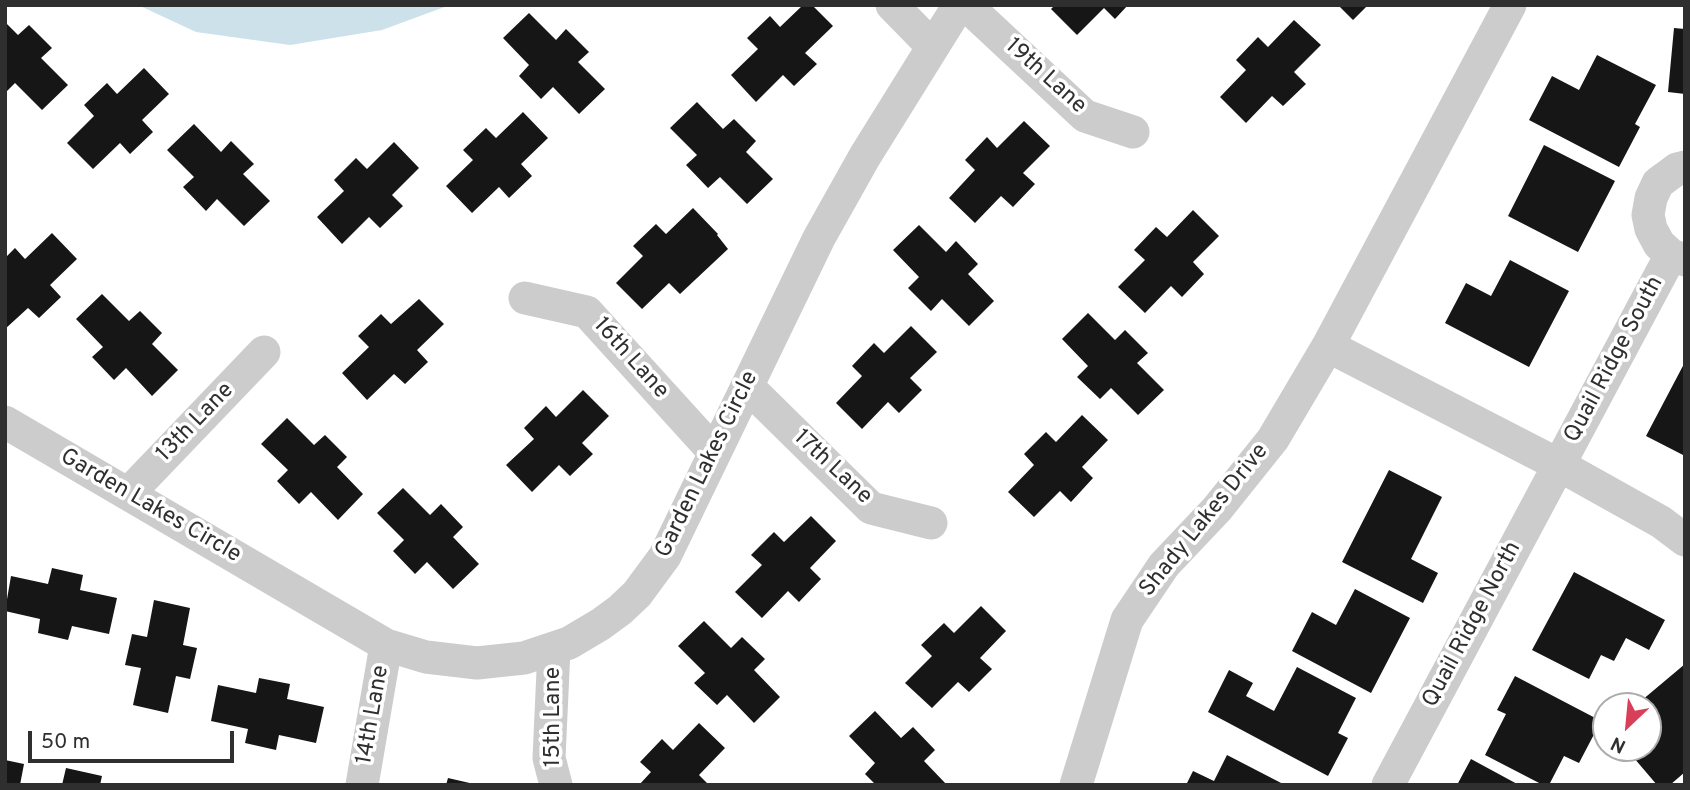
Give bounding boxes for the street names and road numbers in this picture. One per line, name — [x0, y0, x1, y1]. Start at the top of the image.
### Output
street label: 19th Lane — [999, 33, 1091, 121]
street label: Quail Ridge South — [1560, 272, 1670, 448]
street label: 16th Lane — [586, 313, 674, 405]
street label: Garden Lakes Circle — [651, 367, 765, 563]
street label: 13th Lane — [152, 378, 240, 468]
street label: 17th Lane — [787, 425, 877, 511]
street label: Shady Lakes Drive — [1135, 439, 1275, 603]
street label: Garden Lakes Circle — [55, 444, 245, 570]
street label: Quail Ridge North — [1418, 538, 1528, 712]
street label: 14th Lane — [352, 663, 396, 767]
street label: 15th Lane — [540, 667, 568, 767]

